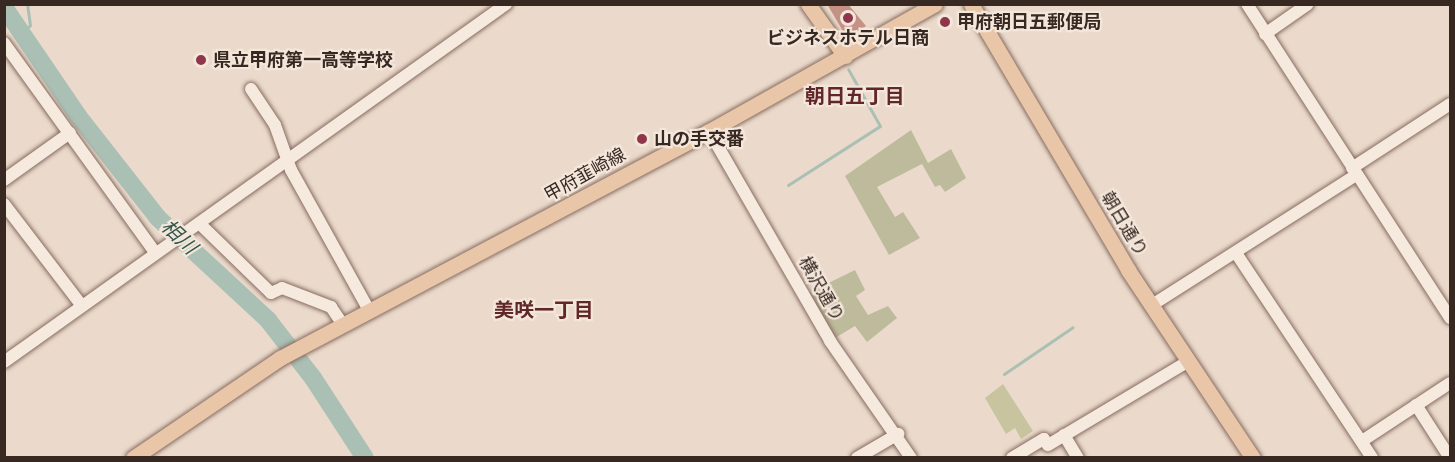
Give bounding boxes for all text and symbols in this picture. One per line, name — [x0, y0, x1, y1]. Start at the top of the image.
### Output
marker: ビジネスホテル日商 — [841, 11, 855, 25]
place label: 甲府朝日五郵便局 — [957, 11, 1101, 33]
marker: 甲府朝日五郵便局 — [938, 15, 952, 29]
place label: ビジネスホテル日商 — [767, 27, 929, 49]
place label: 県立甲府第一高等学校 — [213, 49, 393, 71]
marker: 県立甲府第一高等学校 — [194, 53, 208, 67]
district label: 朝日五丁目 — [805, 84, 905, 108]
place label: 山の手交番 — [654, 128, 744, 150]
marker: 山の手交番 — [635, 132, 649, 146]
street label: 甲府韮崎線 — [540, 144, 630, 206]
street label: 朝日通り — [1096, 188, 1152, 260]
water label: 相川 — [156, 215, 202, 259]
street label: 横沢通り — [794, 252, 848, 326]
district label: 美咲一丁目 — [494, 298, 594, 322]

